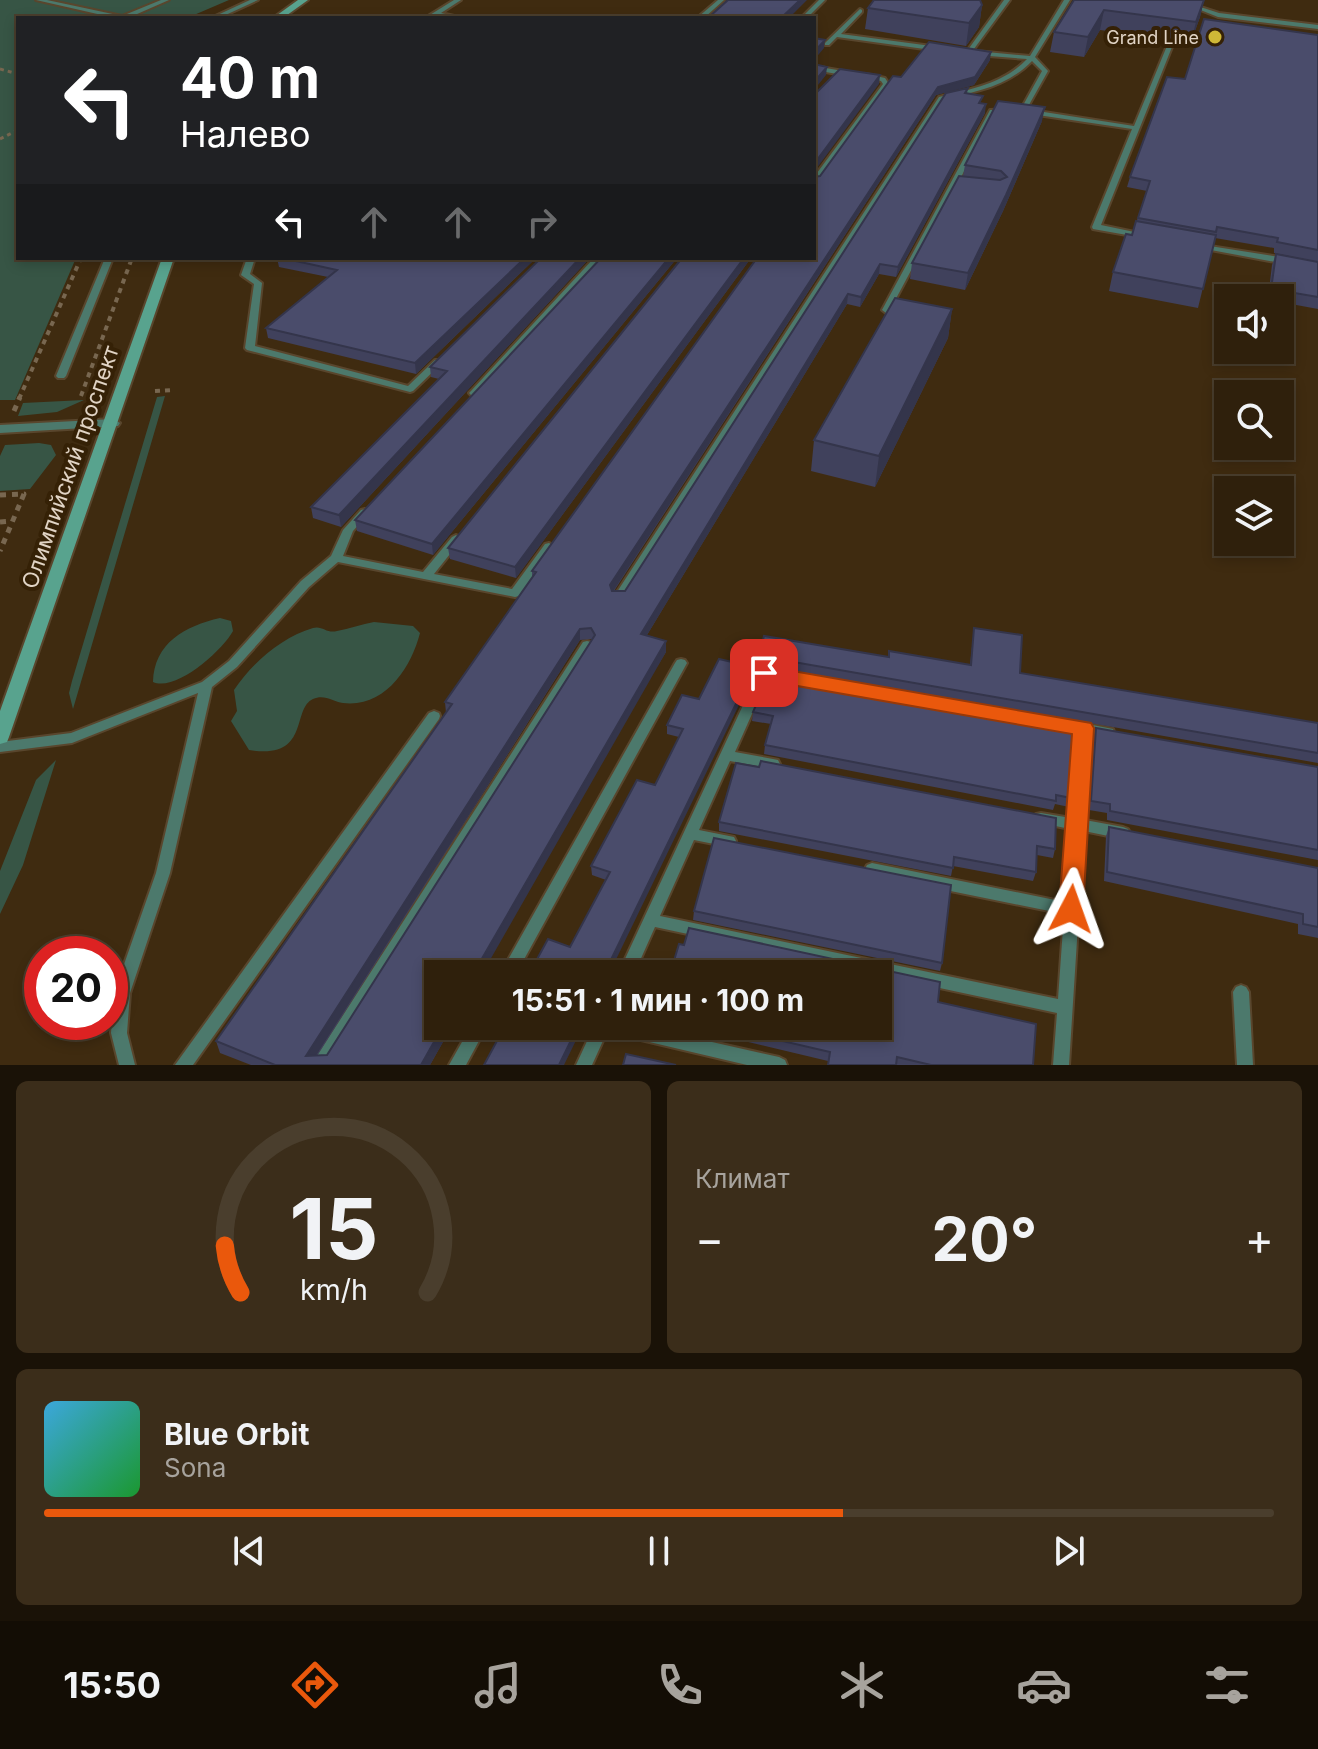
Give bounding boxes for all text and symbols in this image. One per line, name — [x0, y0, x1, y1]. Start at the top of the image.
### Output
place label: Grand Line — [1106, 27, 1199, 48]
marker: Grand Line — [1206, 28, 1224, 46]
text: 40 m — [180, 44, 320, 112]
icon: left — [48, 48, 152, 152]
text: Налево — [180, 112, 311, 156]
icon: left — [268, 200, 312, 244]
icon: ahead — [352, 200, 396, 244]
icon: ahead — [436, 200, 480, 244]
icon: right — [520, 200, 564, 244]
map controls — [1214, 284, 1294, 556]
button: sound — [1214, 284, 1294, 364]
street label: Олимпийский проспект — [16, 341, 124, 592]
button: search — [1214, 380, 1294, 460]
button: layers — [1214, 476, 1294, 556]
pin — [730, 639, 798, 707]
icon: arrive — [742, 651, 786, 695]
position arrow — [1029, 867, 1113, 951]
speed limit sign: 20 — [24, 936, 128, 1040]
text: 15:51 · 1 мин · 100 m — [512, 982, 804, 1018]
text: Климат — [695, 1163, 790, 1194]
text: 15 — [289, 1178, 378, 1279]
text: 20° — [932, 1203, 1037, 1275]
text: − — [695, 1212, 724, 1266]
text: + — [1245, 1212, 1274, 1266]
text: km/h — [300, 1272, 367, 1307]
text: Blue Orbit — [164, 1416, 309, 1452]
text: Sona — [164, 1452, 226, 1483]
icon: previous — [227, 1529, 271, 1573]
icon: pause — [637, 1529, 681, 1573]
icon: next — [1047, 1529, 1091, 1573]
icon: directions — [287, 1657, 343, 1713]
icon: music — [470, 1657, 526, 1713]
icon: phone — [652, 1657, 708, 1713]
icon: climate — [834, 1657, 890, 1713]
icon: car — [1016, 1657, 1072, 1713]
icon: filters — [1199, 1657, 1255, 1713]
text: 15:50 — [63, 1663, 161, 1707]

